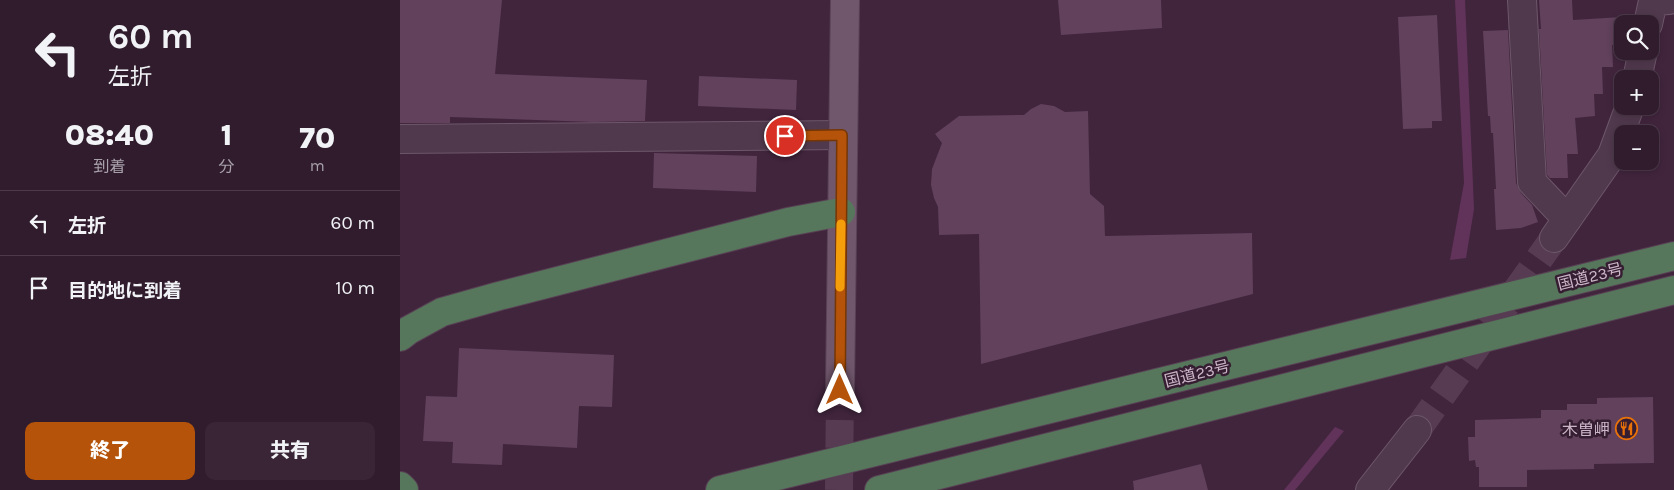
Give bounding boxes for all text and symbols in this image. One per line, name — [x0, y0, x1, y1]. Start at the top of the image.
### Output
map controls — [1614, 15, 1659, 170]
button: search — [1614, 15, 1659, 60]
text: 60 m — [108, 16, 193, 57]
icon: left — [25, 20, 90, 85]
text: 左折 — [108, 64, 152, 90]
button: + — [1614, 70, 1659, 115]
pin — [764, 115, 806, 157]
text: 08:40 — [65, 117, 154, 153]
text: 1 — [221, 117, 232, 153]
text: 70 — [299, 120, 335, 156]
icon: arrive — [771, 122, 799, 150]
button: − — [1614, 125, 1659, 170]
text: m — [310, 156, 325, 175]
text: 到着 — [93, 157, 125, 176]
text: 分 — [219, 157, 235, 176]
icon: left — [25, 209, 53, 237]
text: 60 m — [331, 212, 375, 234]
text: 左折 — [68, 215, 106, 237]
street label: 国道23号 — [1555, 259, 1625, 294]
icon: arrive — [25, 274, 53, 302]
text: 10 m — [335, 277, 375, 299]
text: 目的地に到着 — [68, 280, 182, 302]
street label: 国道23号 — [1162, 356, 1232, 391]
position arrow — [813, 363, 865, 415]
restaurant icon: 木曽岬 — [1614, 417, 1638, 441]
place label: 木曽岬 — [1562, 420, 1610, 439]
button: 終了 — [25, 422, 195, 480]
button: 共有 — [205, 422, 375, 480]

